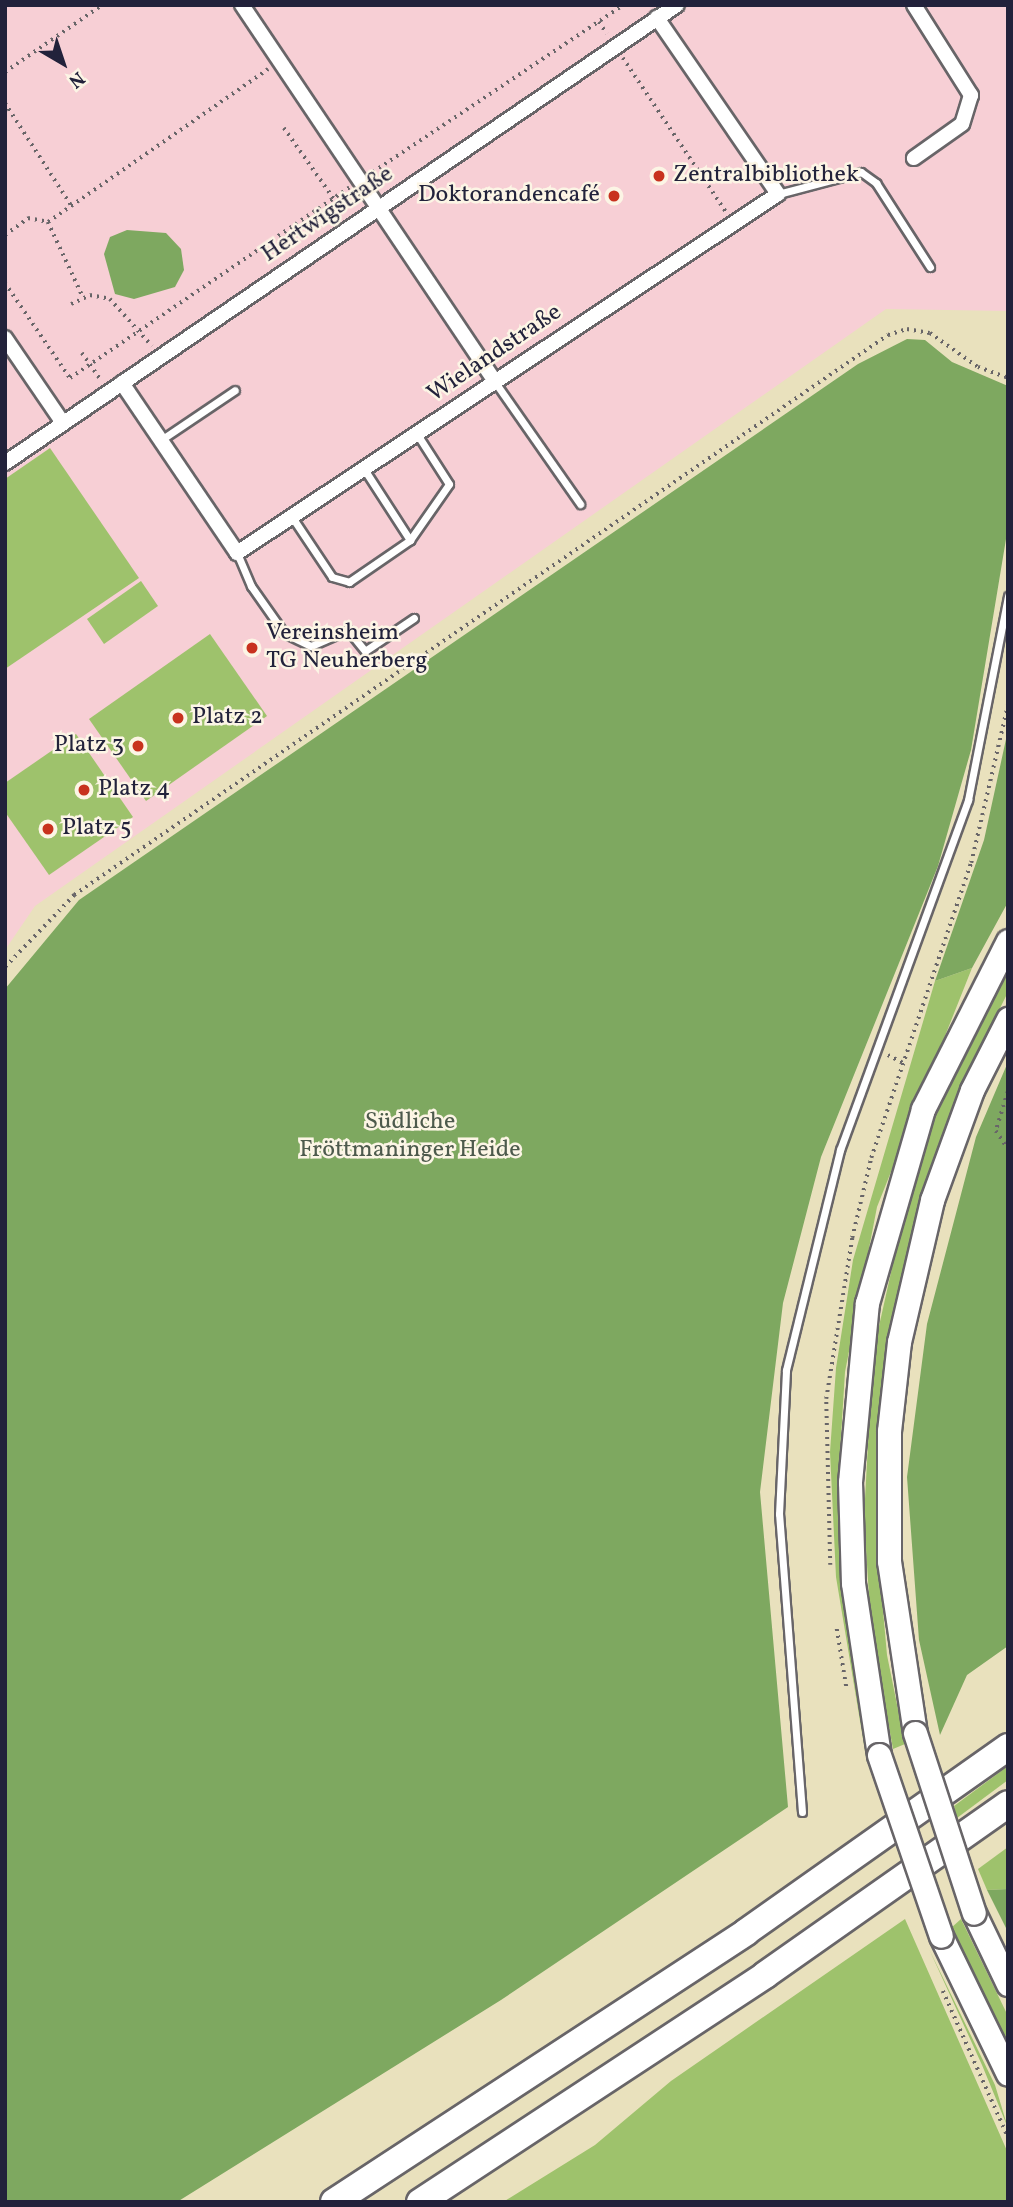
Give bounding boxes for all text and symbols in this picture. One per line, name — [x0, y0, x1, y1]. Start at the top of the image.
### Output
north arrow — [28, 28, 98, 98]
text: N — [63, 65, 90, 94]
street label: Hertwigstraße — [257, 160, 399, 270]
place label: Zentralbibliothek — [673, 162, 859, 190]
marker: Zentralbibliothek — [651, 168, 667, 184]
place label: Doktorandencafé — [418, 182, 600, 210]
marker: Doktorandencafé — [606, 188, 622, 204]
street label: Wielandstraße — [423, 299, 567, 409]
place label: Vereinsheim TG Neuherberg — [266, 620, 427, 676]
marker: Vereinsheim TG Neuherberg — [244, 640, 260, 656]
place label: Platz 2 — [192, 704, 263, 732]
marker: Platz 2 — [170, 710, 186, 726]
place label: Platz 3 — [54, 732, 124, 760]
marker: Platz 3 — [130, 738, 146, 754]
place label: Platz 4 — [98, 776, 170, 804]
marker: Platz 4 — [76, 782, 92, 798]
place label: Platz 5 — [62, 815, 132, 843]
marker: Platz 5 — [40, 821, 56, 837]
park label: Südliche Fröttmaninger Heide — [299, 1109, 521, 1165]

